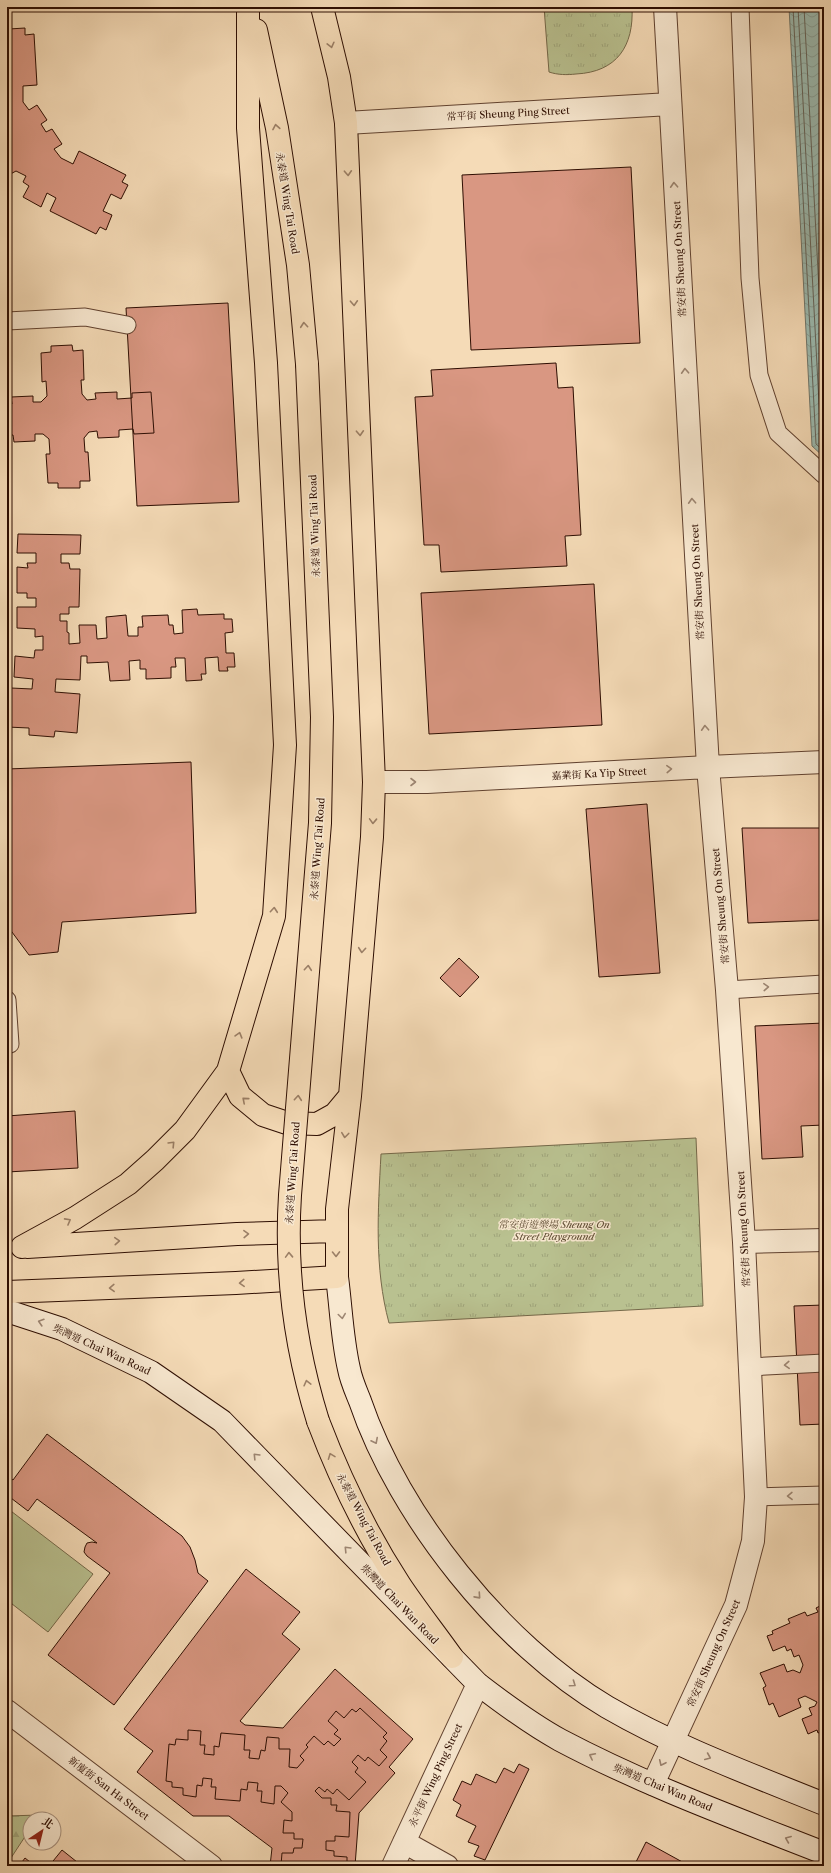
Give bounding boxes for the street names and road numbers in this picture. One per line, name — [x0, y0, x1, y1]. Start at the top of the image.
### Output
street label: 常平街 Sheung Ping Street — [446, 104, 570, 123]
street label: 永泰道 Wing Tai Road — [273, 151, 302, 255]
street label: 常安街 Sheung On Street — [670, 200, 689, 317]
street label: 永泰道 Wing Tai Road — [306, 474, 323, 578]
street label: 常安街 Sheung On Street — [688, 523, 707, 640]
street label: 嘉業街 Ka Yip Street — [551, 764, 647, 782]
street label: 永泰道 Wing Tai Road — [307, 797, 328, 901]
street label: 常安街 Sheung On Street — [709, 847, 732, 965]
street label: 永泰道 Wing Tai Road — [282, 1121, 303, 1225]
street label: 常安街 Sheung On Street — [734, 1170, 753, 1287]
street label: 柴灣道 Chai Wan Road — [51, 1321, 153, 1378]
street label: 永泰道 Wing Tai Road — [334, 1471, 393, 1568]
street label: 柴灣道 Chai Wan Road — [358, 1562, 441, 1647]
street label: 常安街 Sheung On Street — [684, 1597, 743, 1709]
street label: 永平街 Wing Ping Street — [406, 1721, 465, 1829]
street label: 新廈街 San Ha Street — [66, 1754, 152, 1823]
street label: 柴灣道 Chai Wan Road — [611, 1761, 714, 1814]

